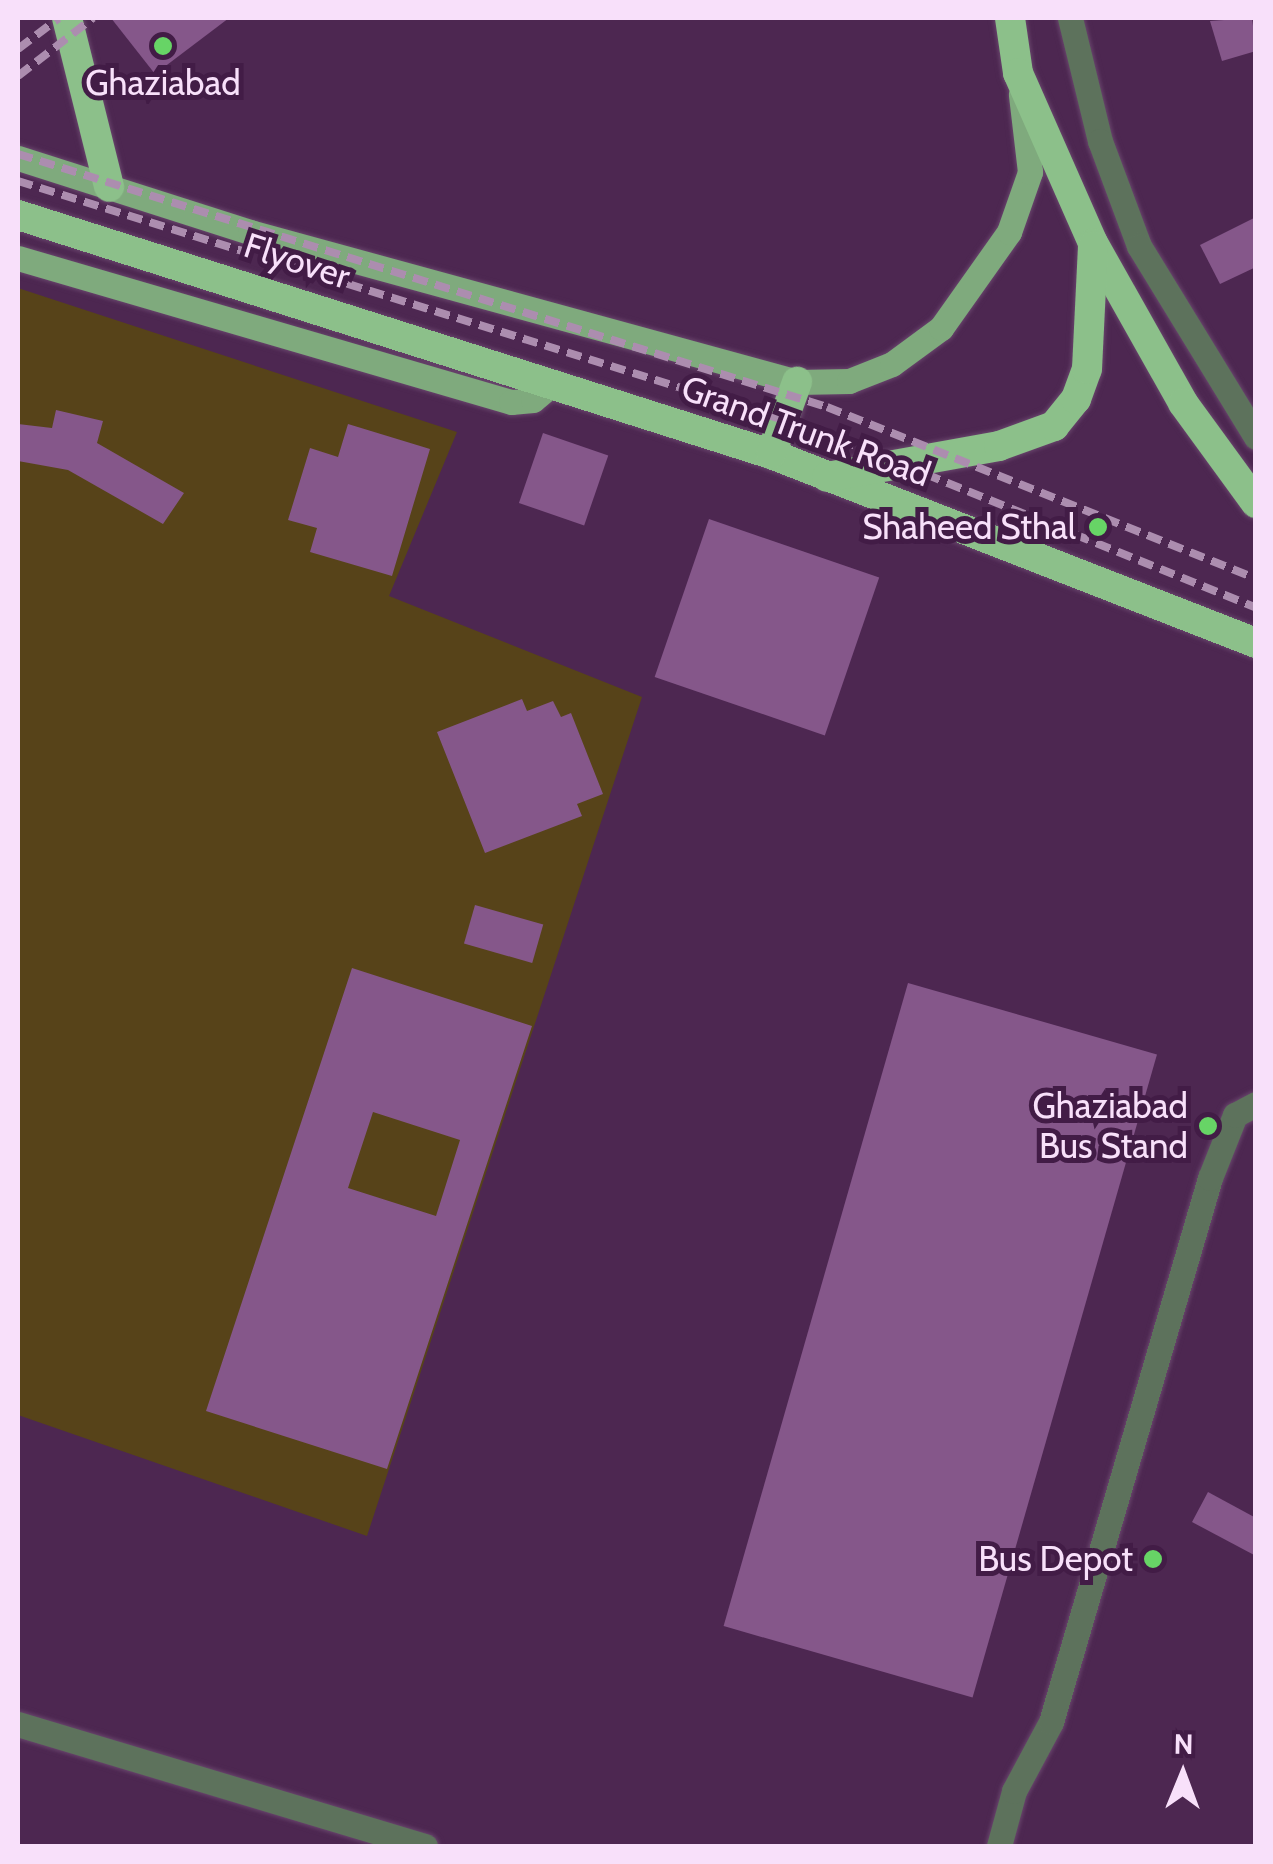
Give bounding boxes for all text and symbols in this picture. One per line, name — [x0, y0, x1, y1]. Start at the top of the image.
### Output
marker: Ghaziabad — [152, 35, 174, 57]
place label: Ghaziabad — [85, 62, 241, 104]
street label: Flyover — [239, 224, 355, 298]
street label: Grand Trunk Road — [676, 366, 936, 496]
place label: Shaheed Sthal — [862, 506, 1076, 548]
marker: Shaheed Sthal — [1085, 514, 1111, 540]
place label: Ghaziabad Bus Stand — [1033, 1085, 1188, 1167]
marker: Ghaziabad Bus Stand — [1197, 1115, 1219, 1137]
place label: Bus Depot — [978, 1538, 1133, 1580]
marker: Bus Depot — [1142, 1548, 1164, 1570]
north arrow — [1133, 1724, 1233, 1824]
text: N — [1173, 1727, 1194, 1761]

